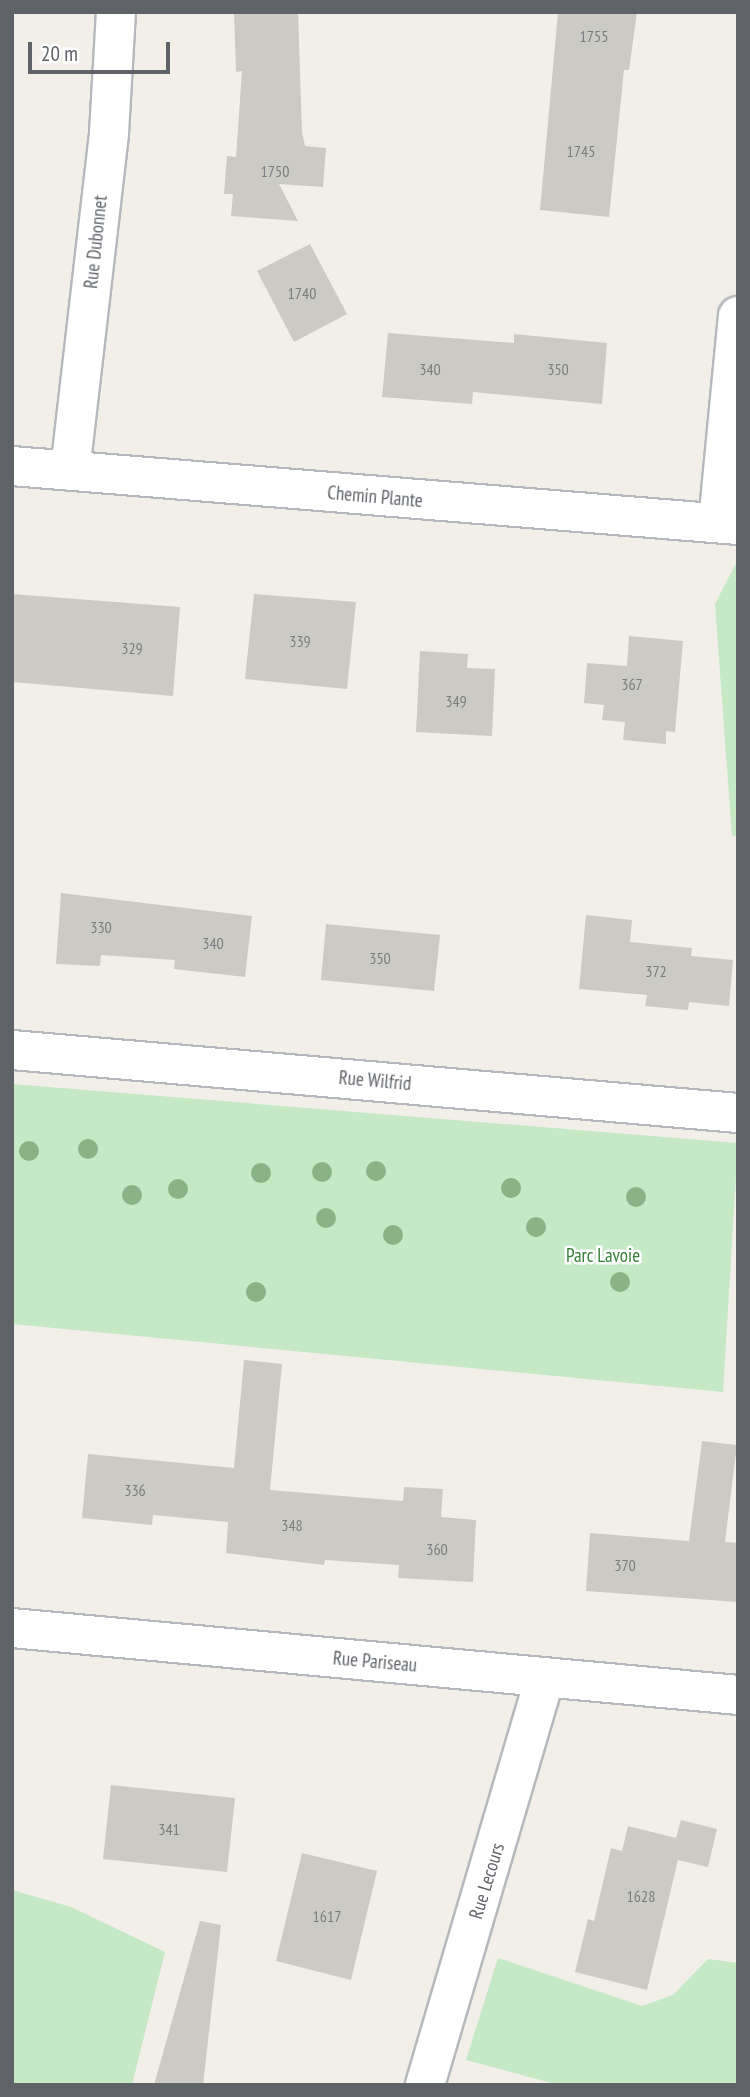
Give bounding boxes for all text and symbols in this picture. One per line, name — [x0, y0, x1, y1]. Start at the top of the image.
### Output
house number: 1755 — [580, 26, 608, 46]
scale bar — [32, 28, 173, 72]
text: 20 m — [41, 40, 78, 67]
house number: 1745 — [567, 141, 595, 161]
house number: 1750 — [261, 161, 289, 181]
street label: Rue Dubonnet — [80, 194, 112, 290]
house number: 1740 — [288, 283, 316, 303]
house number: 340 — [419, 359, 441, 379]
house number: 350 — [547, 359, 569, 379]
street label: Chemin Plante — [326, 481, 424, 513]
house number: 339 — [289, 631, 311, 651]
house number: 329 — [121, 638, 143, 658]
house number: 367 — [621, 674, 643, 694]
house number: 349 — [445, 691, 467, 711]
house number: 330 — [90, 917, 112, 937]
house number: 340 — [202, 933, 224, 953]
house number: 350 — [369, 948, 391, 968]
house number: 372 — [645, 961, 667, 981]
street label: Rue Wilfrid — [338, 1066, 412, 1096]
park label: Parc Lavoie — [566, 1245, 640, 1267]
house number: 336 — [124, 1480, 146, 1500]
house number: 348 — [281, 1515, 303, 1535]
house number: 360 — [426, 1539, 448, 1559]
house number: 370 — [614, 1555, 636, 1575]
street label: Rue Pariseau — [332, 1647, 418, 1677]
house number: 341 — [158, 1819, 180, 1839]
street label: Rue Lecours — [465, 1840, 509, 1922]
house number: 1628 — [627, 1886, 655, 1906]
house number: 1617 — [313, 1906, 341, 1926]

